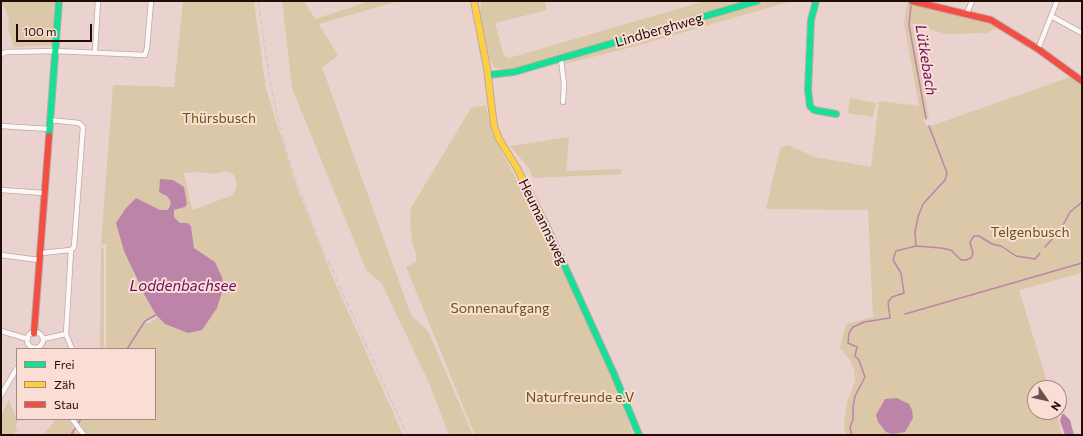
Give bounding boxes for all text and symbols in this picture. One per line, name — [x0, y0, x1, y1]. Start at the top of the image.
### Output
street label: Lindberghweg — [613, 9, 705, 51]
scale bar — [18, 16, 94, 42]
water label: Lütkebach — [912, 23, 940, 97]
text: 100 m — [23, 24, 57, 38]
park label: Thürsbusch — [182, 110, 256, 126]
street label: Heumannsweg — [515, 176, 571, 268]
park label: Telgenbusch — [990, 224, 1070, 240]
water label: Loddenbachsee — [130, 277, 236, 295]
park label: Sonnenaufgang — [450, 300, 550, 316]
legend — [16, 348, 156, 420]
text: Frei — [54, 357, 75, 371]
text: Zäh — [54, 377, 75, 391]
north arrow — [1027, 380, 1067, 420]
park label: Naturfreunde e.V — [526, 389, 634, 405]
text: Stau — [54, 397, 79, 411]
text: N — [1049, 399, 1064, 413]

